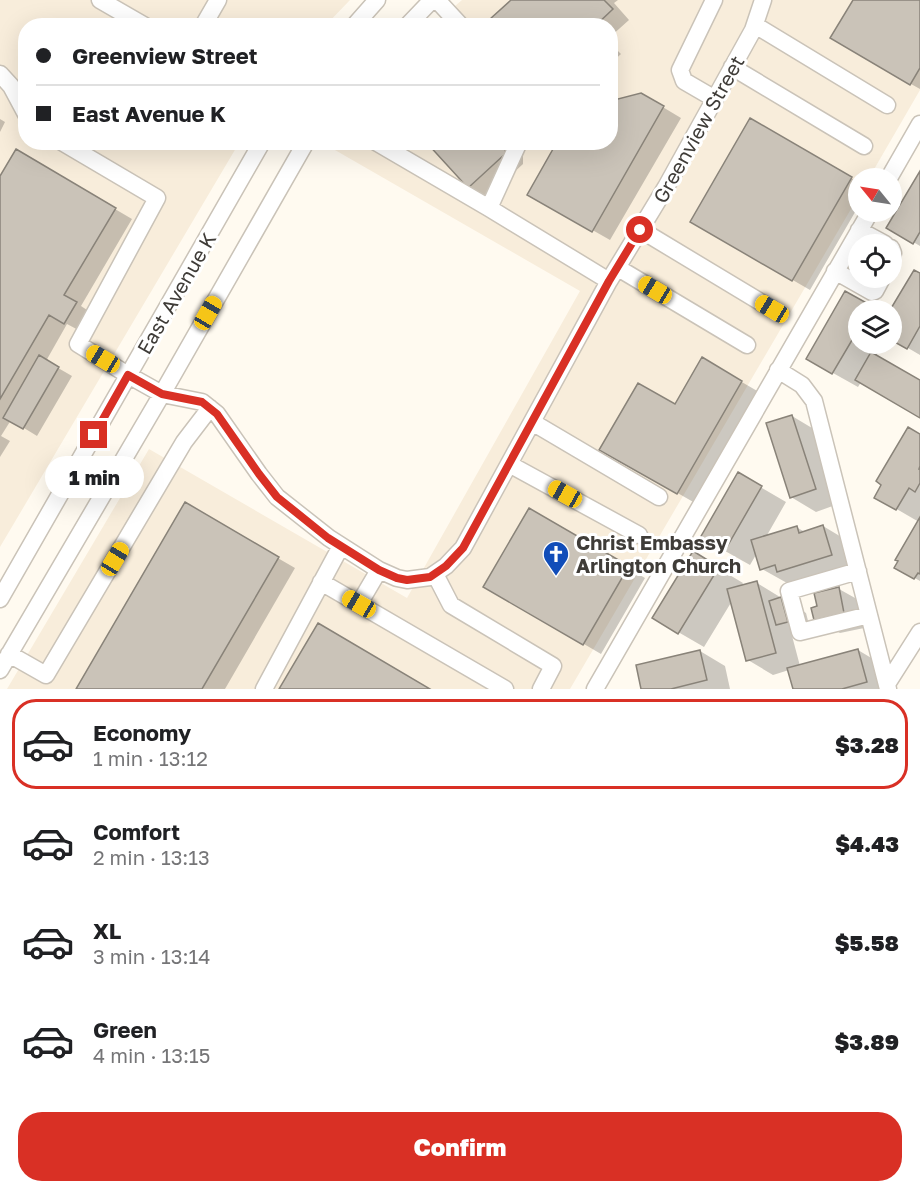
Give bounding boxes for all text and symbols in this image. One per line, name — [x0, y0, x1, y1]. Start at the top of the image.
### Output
text: Greenview Street — [72, 42, 257, 69]
street label: Greenview Street — [647, 51, 749, 207]
text: East Avenue K — [72, 100, 226, 127]
north arrow — [848, 168, 902, 222]
map controls — [848, 168, 902, 354]
route start — [626, 216, 653, 243]
street label: East Avenue K — [132, 228, 221, 358]
button: locate — [848, 234, 902, 288]
car — [635, 273, 675, 307]
car — [752, 292, 792, 326]
car — [191, 293, 225, 333]
button: layers — [848, 300, 902, 354]
car — [83, 342, 123, 376]
route end — [80, 421, 107, 448]
callout: 1 min — [44, 456, 144, 498]
text: 1 min — [69, 465, 120, 489]
car — [545, 477, 585, 511]
place label: Christ Embassy Arlington Church — [576, 530, 741, 577]
car — [98, 539, 132, 579]
church icon: Christ Embassy Arlington Church — [541, 539, 571, 577]
car — [339, 587, 379, 621]
icon: car — [21, 717, 75, 771]
text: Economy — [93, 719, 191, 746]
text: $3.28 — [835, 731, 899, 758]
text: 1 min · 13:12 — [93, 746, 208, 770]
icon: car — [21, 816, 75, 870]
text: Comfort — [93, 818, 180, 845]
text: $4.43 — [835, 830, 899, 857]
text: 2 min · 13:13 — [93, 845, 210, 869]
icon: car — [21, 915, 75, 969]
text: XL — [93, 917, 121, 944]
text: $5.58 — [835, 929, 899, 956]
text: 3 min · 13:14 — [93, 944, 210, 968]
icon: car — [21, 1014, 75, 1068]
text: Green — [93, 1016, 157, 1043]
text: $3.89 — [834, 1028, 899, 1055]
text: 4 min · 13:15 — [93, 1043, 210, 1067]
button: Confirm — [18, 1112, 902, 1181]

